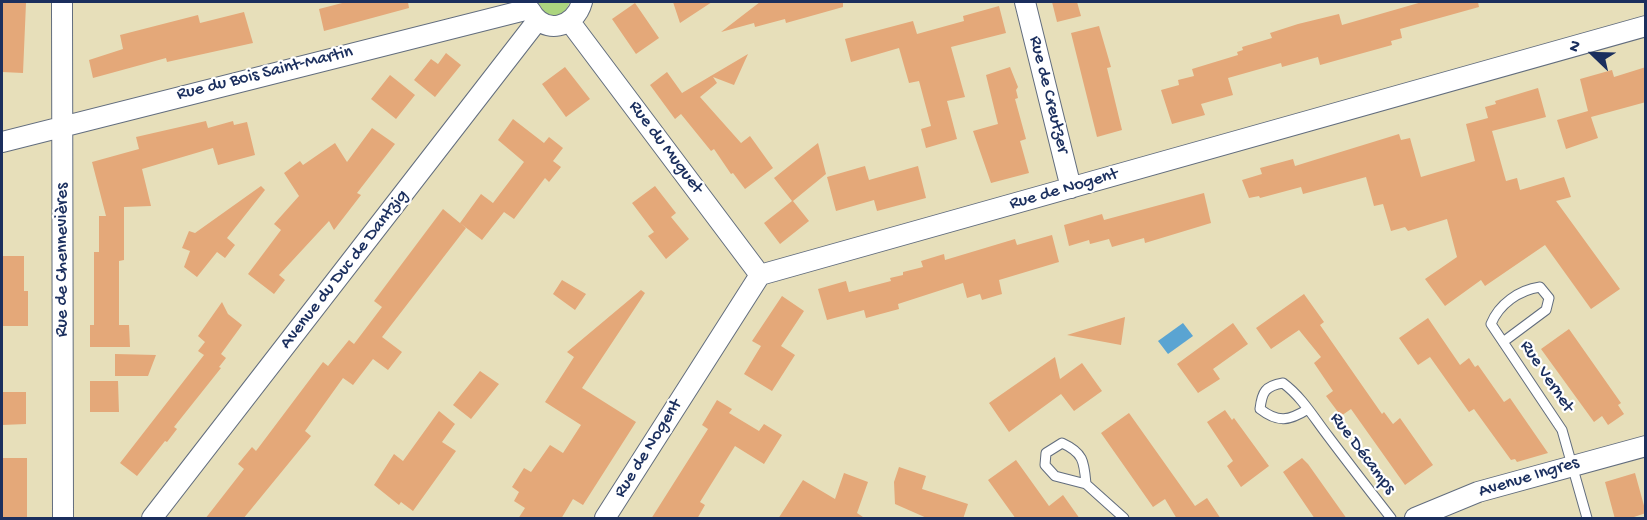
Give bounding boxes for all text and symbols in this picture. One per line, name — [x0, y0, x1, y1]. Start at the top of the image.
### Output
north arrow — [1563, 24, 1623, 84]
street label: Rue de Creutzer — [1023, 34, 1073, 156]
text: N — [1565, 38, 1587, 55]
street label: Rue du Bois Saint-Martin — [175, 42, 355, 106]
street label: Rue du Muguet — [623, 97, 707, 199]
street label: Rue de Nogent — [1007, 164, 1121, 216]
street label: Rue de Chennevières — [52, 183, 74, 337]
street label: Avenue du Duc de Dantzig — [276, 186, 414, 354]
street label: Rue Vernet — [1514, 337, 1578, 417]
street label: Rue de Nogent — [610, 396, 688, 502]
street label: Rue Décamps — [1324, 409, 1400, 499]
street label: Avenue Ingres — [1476, 452, 1582, 504]

